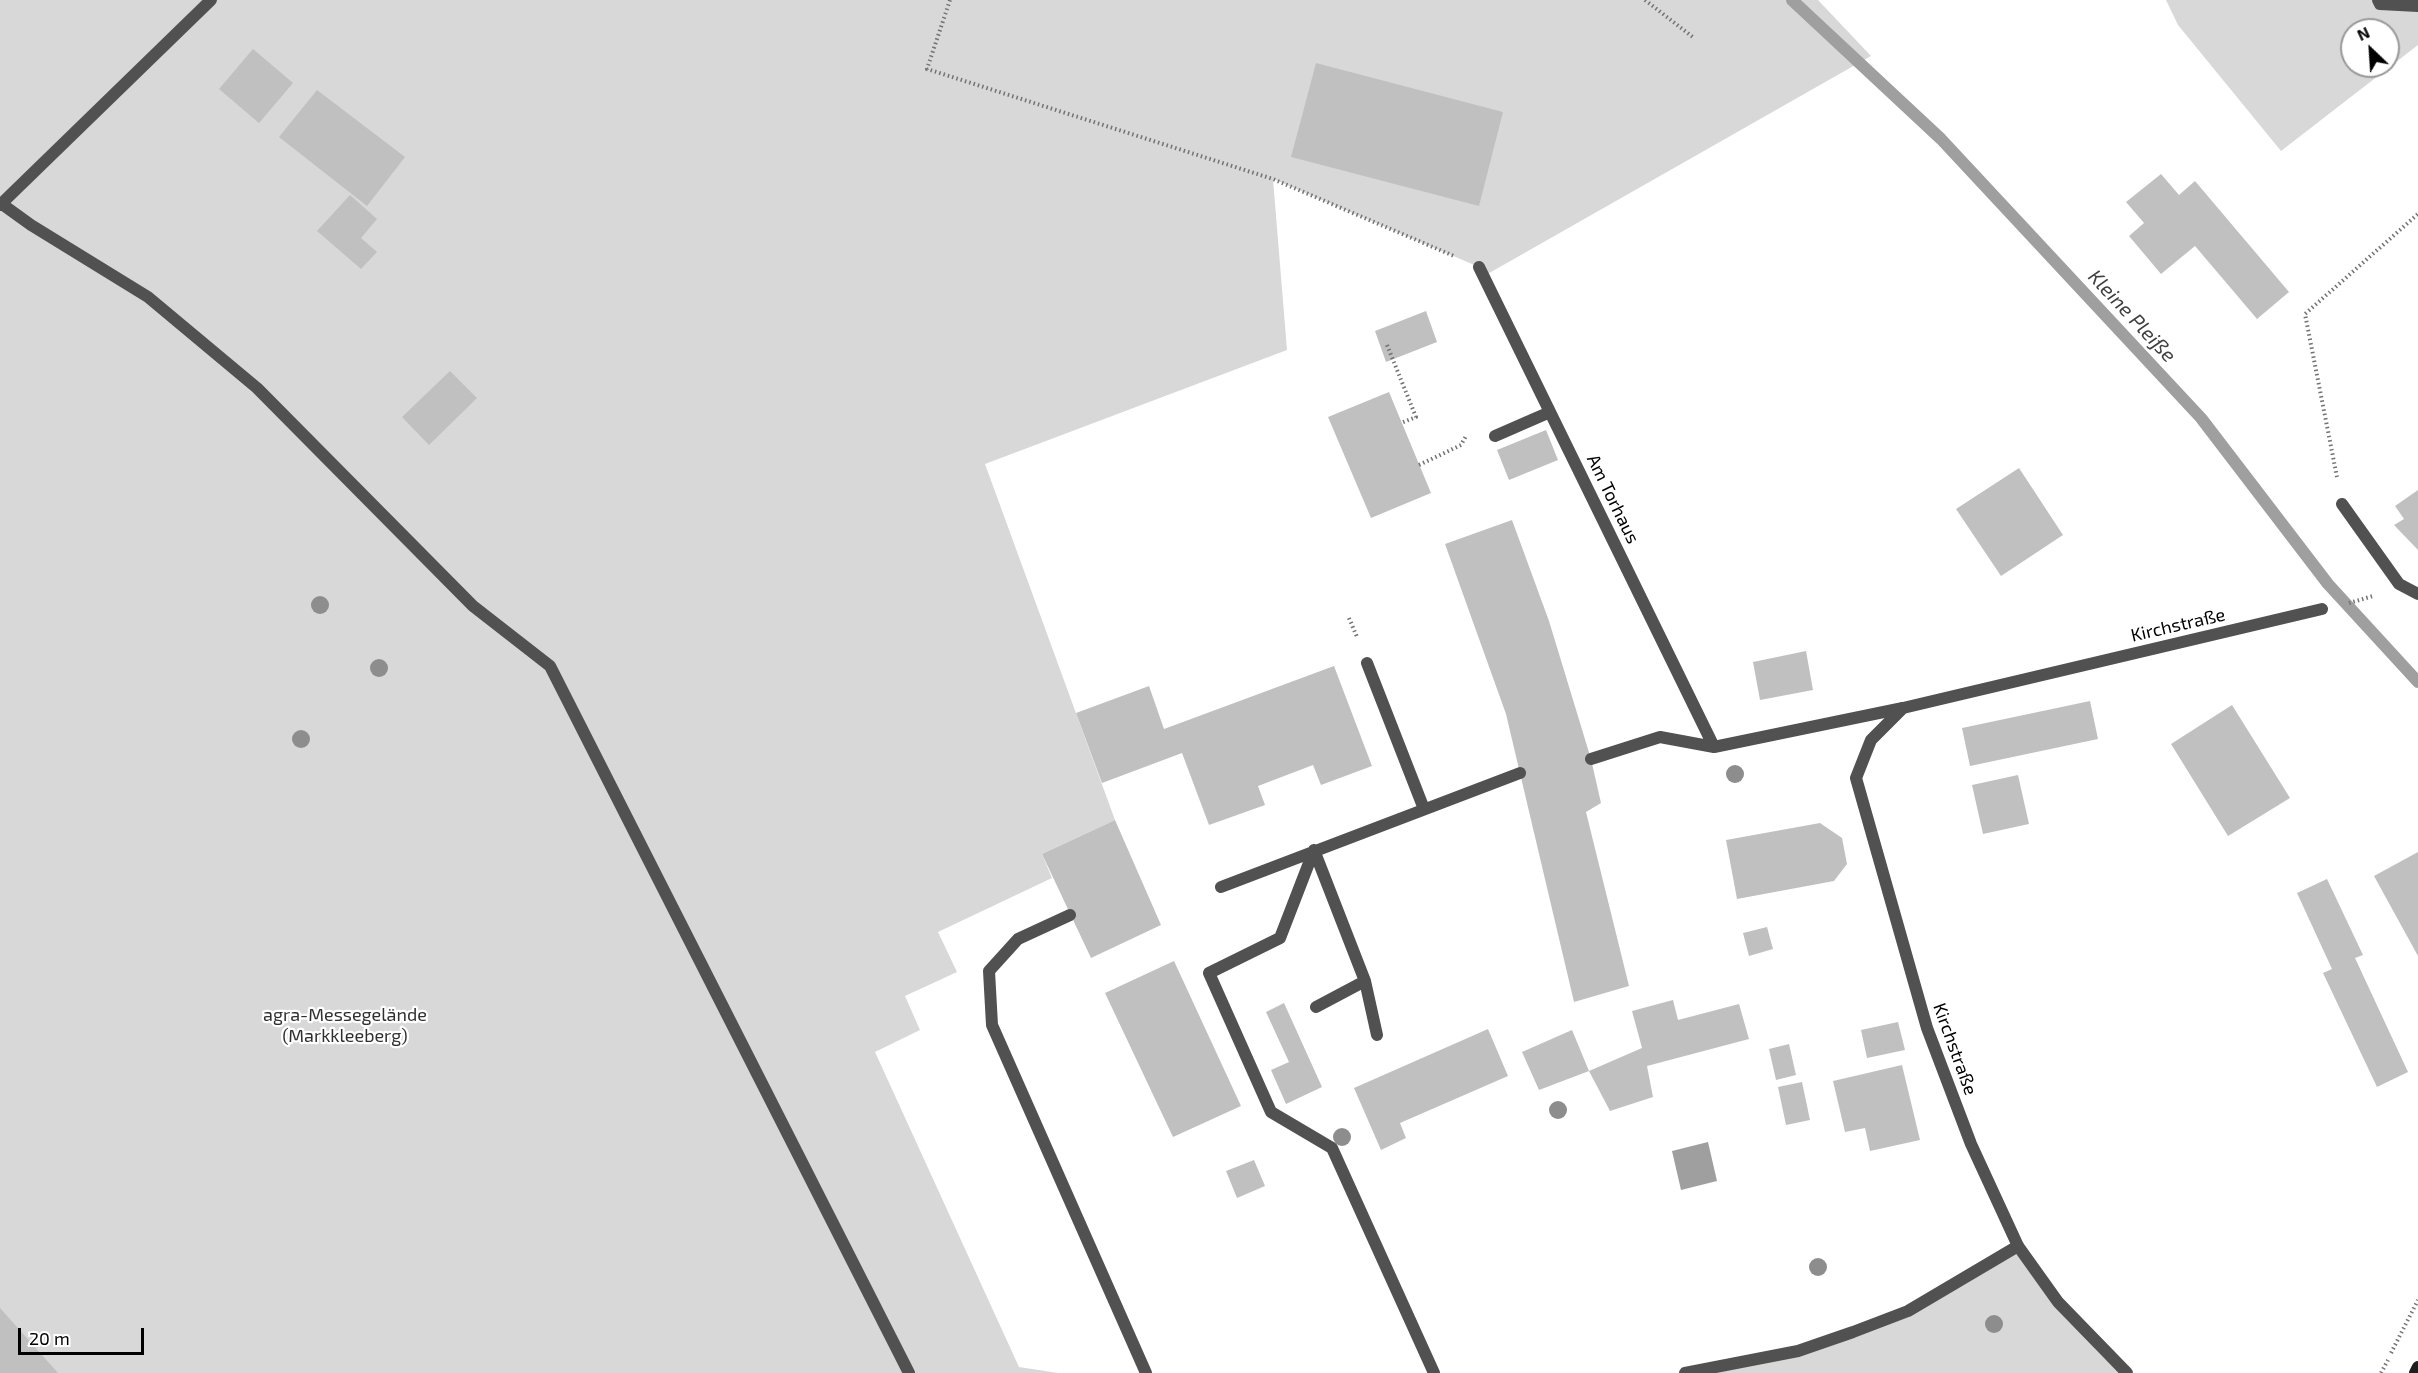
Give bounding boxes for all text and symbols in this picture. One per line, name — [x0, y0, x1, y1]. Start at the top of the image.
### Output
north arrow — [2340, 18, 2400, 78]
text: N — [2354, 22, 2372, 44]
water label: Kleine Pleiße — [2083, 265, 2181, 367]
street label: Am Torhaus — [1582, 451, 1644, 547]
street label: Kirchstraße — [2129, 604, 2227, 646]
street label: Kirchstraße — [1928, 1000, 1982, 1098]
park label: agra-Messegelände (Markkleeberg) — [263, 1004, 427, 1046]
scale bar — [21, 1316, 147, 1354]
text: 20 m — [29, 1327, 70, 1349]

